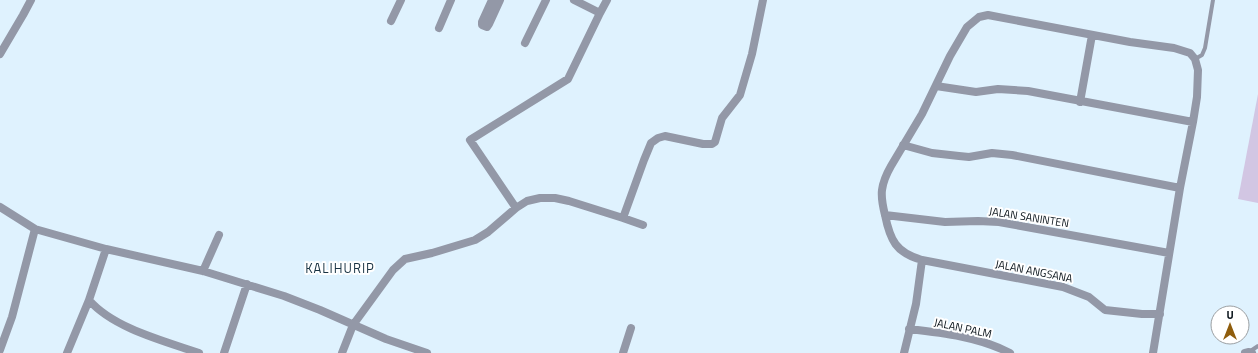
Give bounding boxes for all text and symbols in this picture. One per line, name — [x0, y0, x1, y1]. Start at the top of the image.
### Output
street label: JALAN SANINTEN — [988, 203, 1070, 231]
street label: JALAN ANGSANA — [994, 256, 1075, 286]
district label: KALIHURIP — [305, 258, 375, 278]
north arrow — [1210, 305, 1250, 345]
text: U — [1226, 307, 1234, 323]
street label: JALAN PALM — [933, 314, 993, 342]

